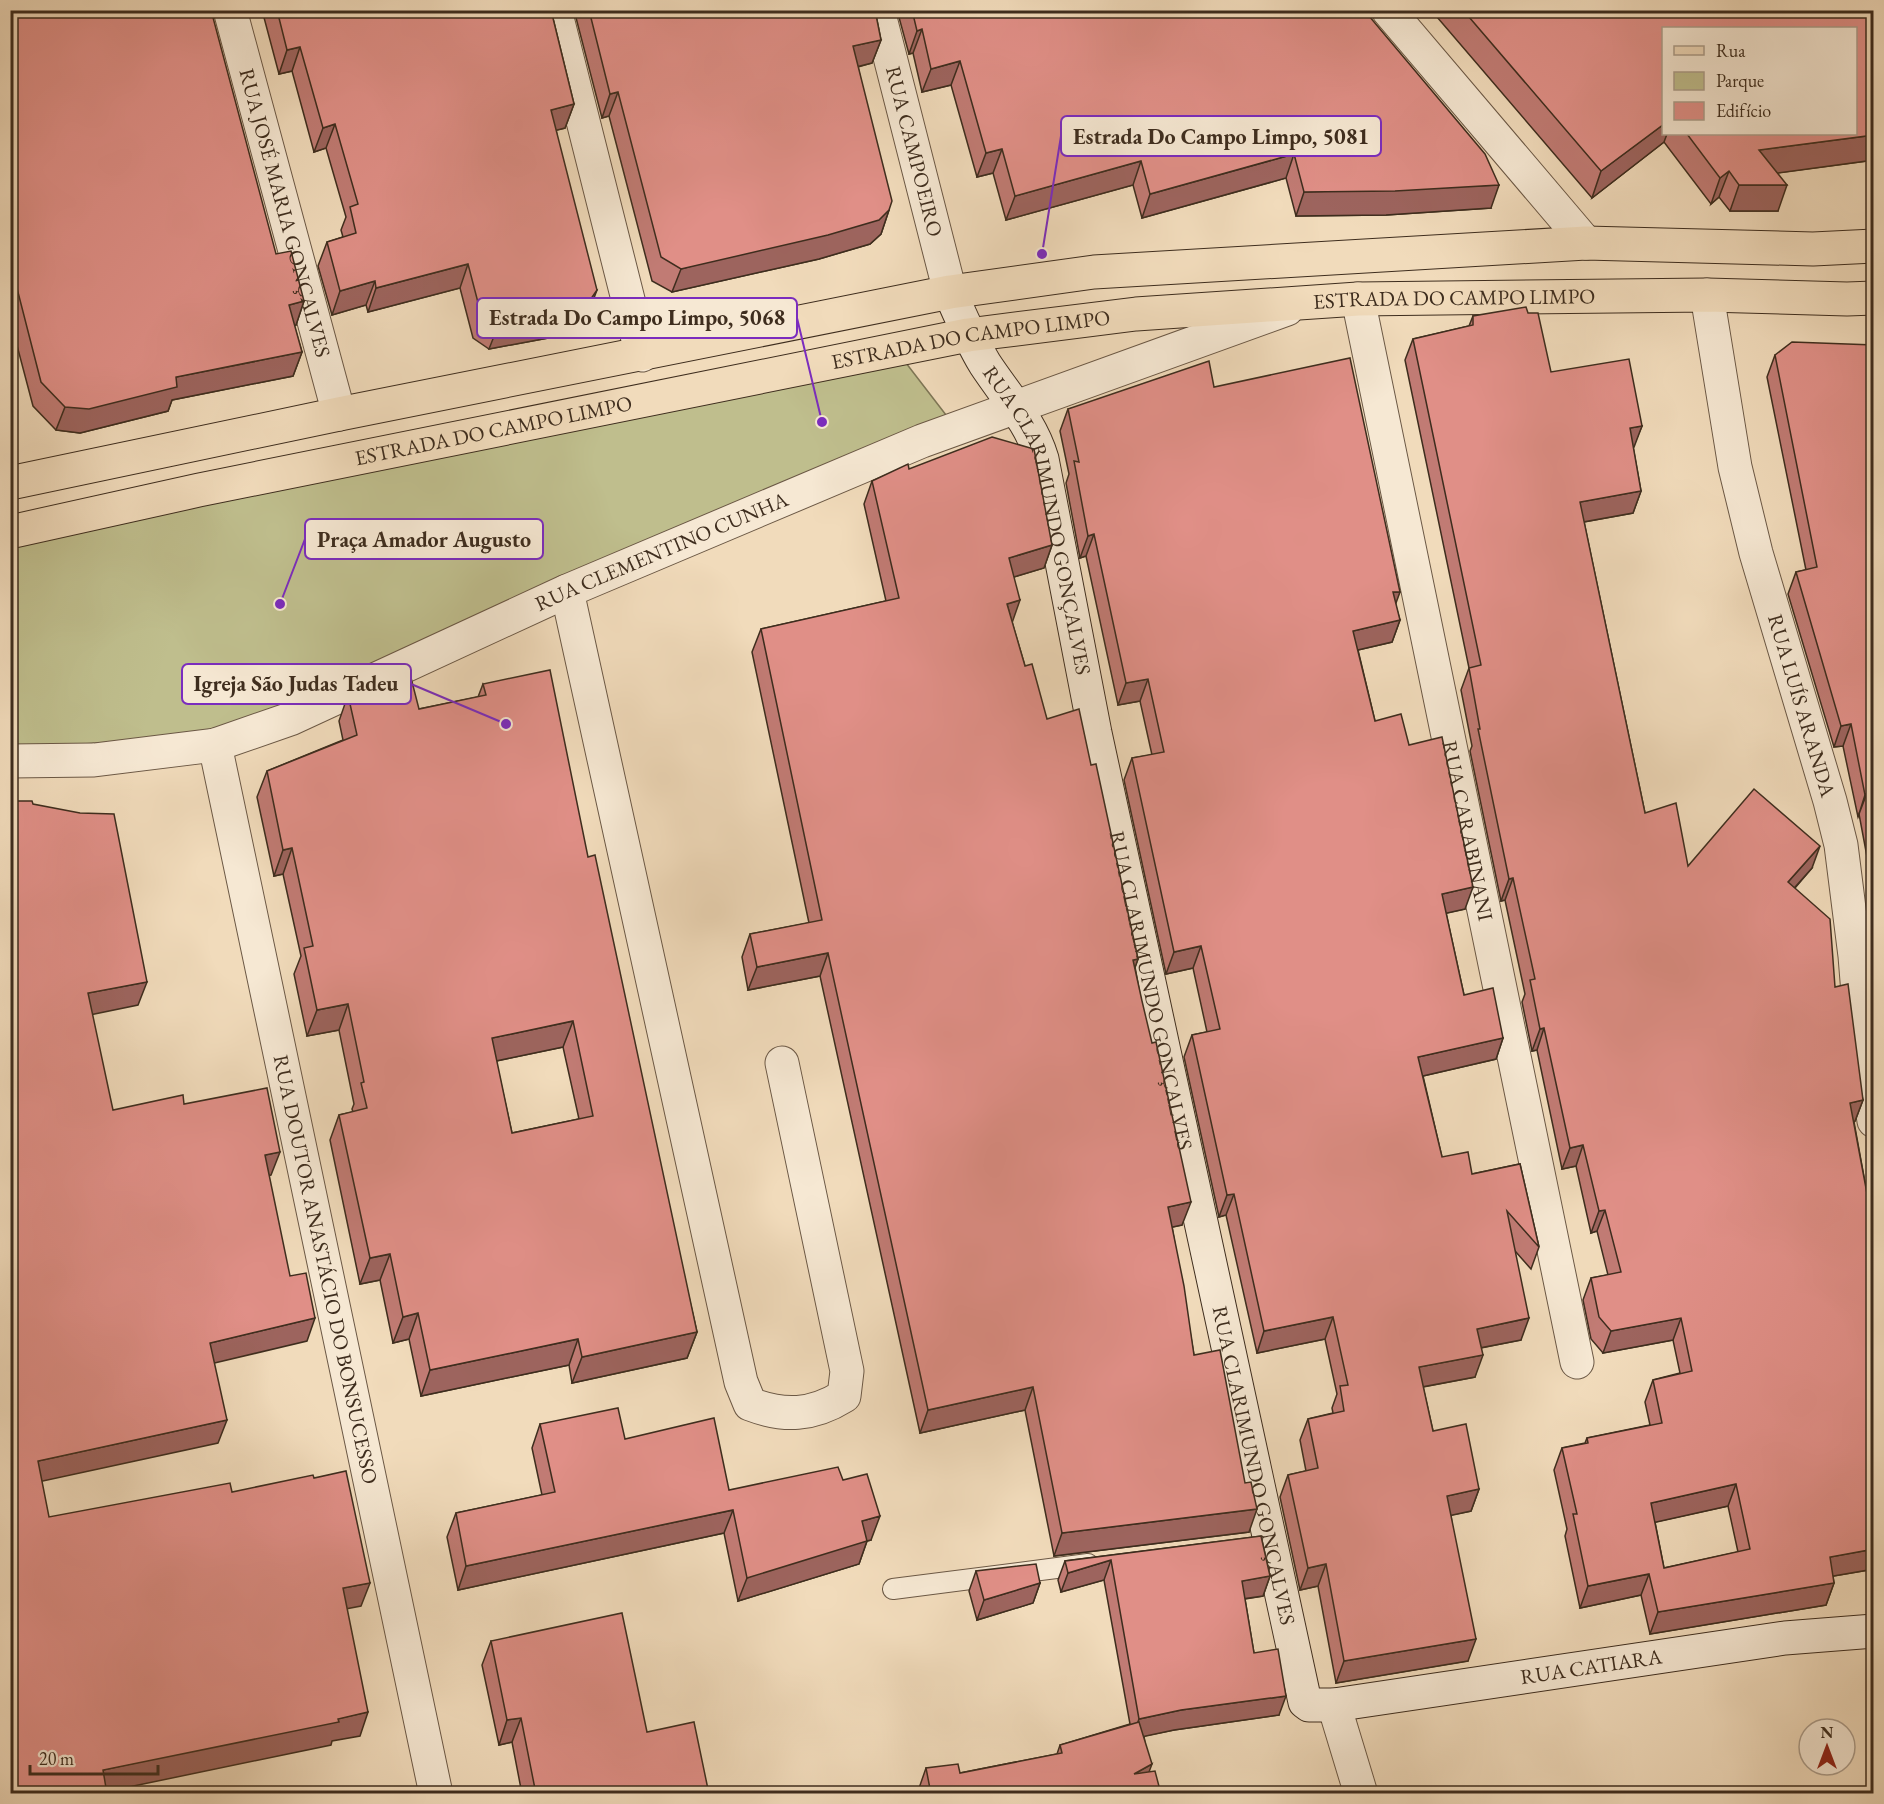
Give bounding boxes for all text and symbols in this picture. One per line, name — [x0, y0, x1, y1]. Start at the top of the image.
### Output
legend — [1662, 27, 1857, 135]
text: Rua — [1716, 39, 1746, 62]
street label: RUA CAMPOEIRO — [880, 63, 949, 240]
street label: RUA JOSÉ MARIA GONÇALVES — [233, 65, 337, 360]
text: Parque — [1716, 69, 1764, 92]
text: Edifício — [1716, 99, 1771, 122]
callout: Estrada Do Campo Limpo, 5081 — [1061, 116, 1381, 156]
text: Estrada Do Campo Limpo, 5081 — [1073, 122, 1369, 151]
street label: ESTRADA DO CAMPO LIMPO — [1312, 282, 1595, 315]
callout: Estrada Do Campo Limpo, 5068 — [477, 298, 797, 338]
text: Estrada Do Campo Limpo, 5068 — [489, 303, 785, 332]
street label: ESTRADA DO CAMPO LIMPO — [829, 303, 1112, 375]
street label: RUA CLARIMUNDO GONÇALVES — [977, 360, 1097, 677]
street label: ESTRADA DO CAMPO LIMPO — [352, 389, 634, 471]
street label: RUA CLEMENTINO CUNHA — [531, 485, 792, 617]
callout: Praça Amador Augusto — [305, 519, 543, 559]
text: Praça Amador Augusto — [317, 525, 531, 554]
street label: RUA LUÍS ARANDA — [1762, 611, 1842, 800]
callout: Igreja São Judas Tadeu — [182, 664, 411, 704]
text: Igreja São Judas Tadeu — [194, 669, 398, 698]
street label: RUA CARABINANI — [1436, 738, 1500, 923]
street label: RUA CLARIMUNDO GONÇALVES — [1104, 828, 1199, 1152]
street label: RUA DOUTOR ANASTÁCIO DO BONSUCESSO — [268, 1052, 384, 1487]
street label: RUA CLARIMUNDO GONÇALVES — [1207, 1303, 1302, 1627]
street label: RUA CATIARA — [1518, 1642, 1664, 1690]
north arrow — [1797, 1717, 1857, 1777]
text: N — [1821, 1722, 1834, 1743]
scale bar — [30, 1738, 158, 1776]
text: 20 m — [39, 1747, 74, 1770]

